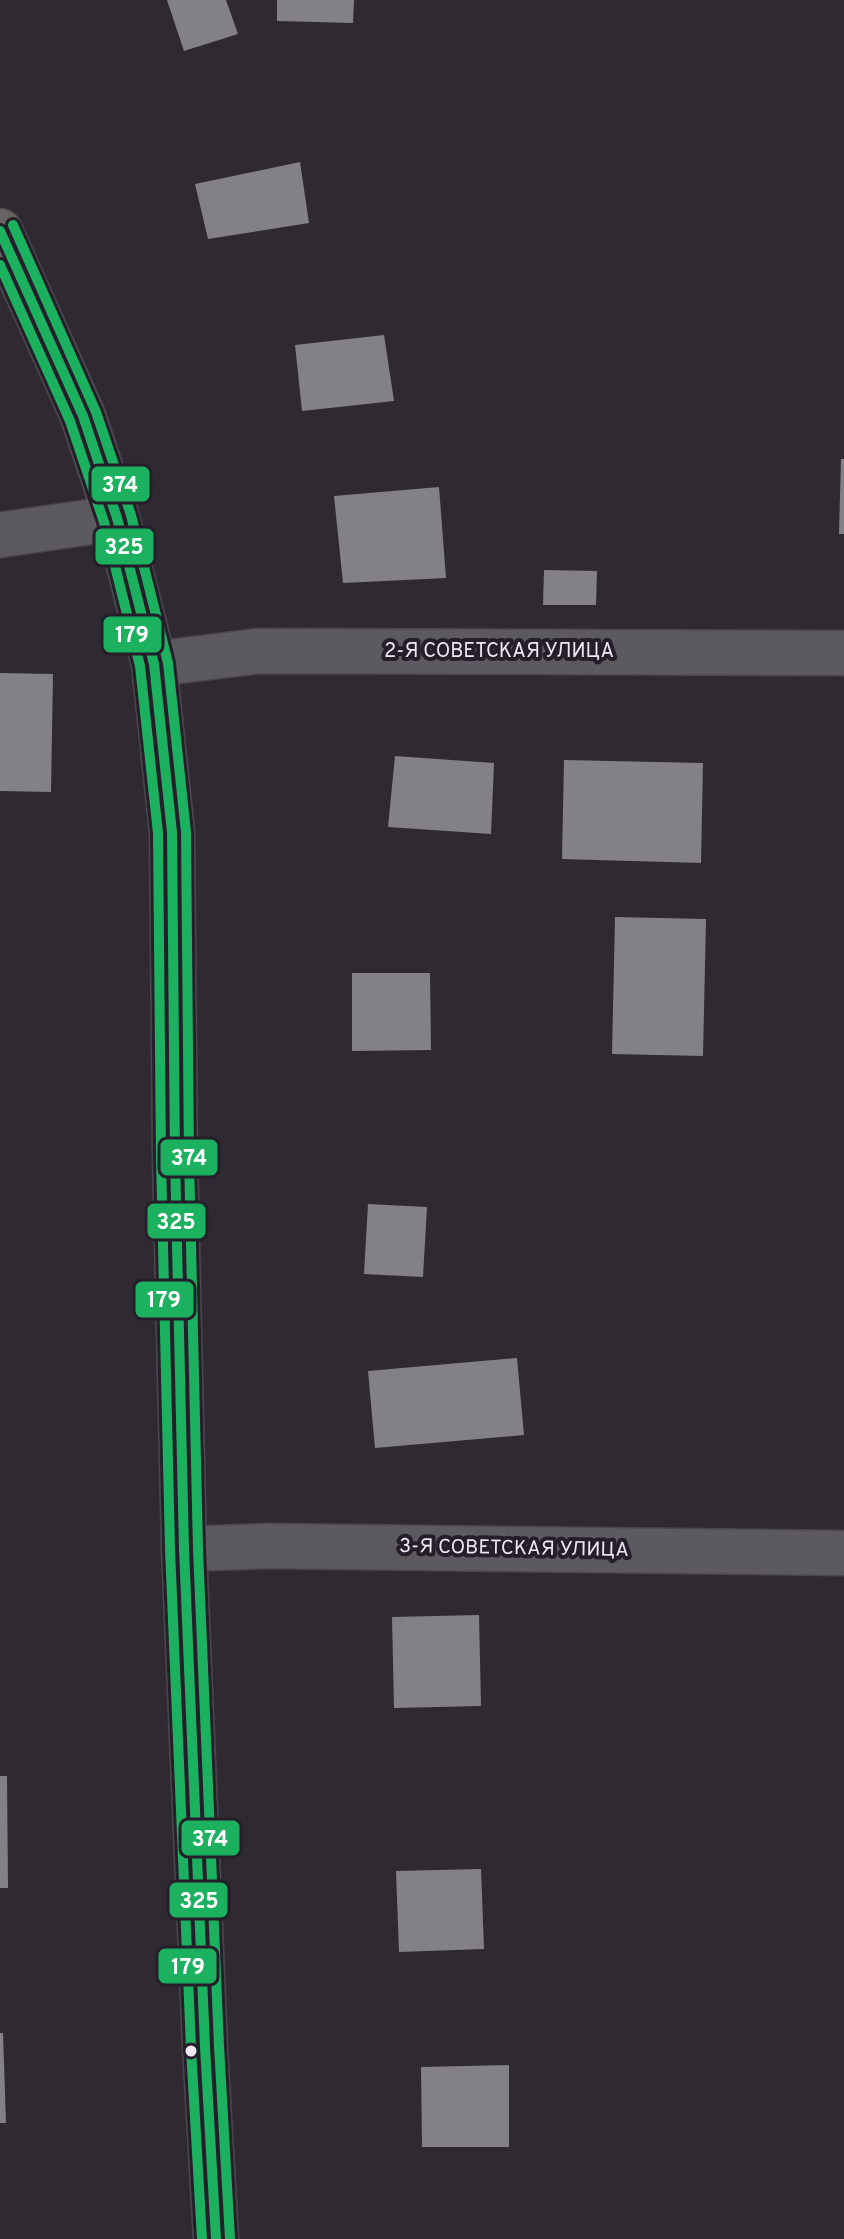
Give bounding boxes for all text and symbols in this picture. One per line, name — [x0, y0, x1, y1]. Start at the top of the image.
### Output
line badge: 374 — [90, 465, 151, 503]
text: 374 — [102, 473, 138, 500]
line badge: 325 — [94, 527, 155, 566]
text: 325 — [104, 535, 144, 562]
line badge: 179 — [102, 615, 163, 654]
text: 179 — [115, 623, 149, 650]
street label: 2-Я СОВЕТСКАЯ УЛИЦА — [384, 639, 614, 665]
line badge: 374 — [159, 1138, 219, 1177]
text: 374 — [171, 1146, 207, 1173]
line badge: 325 — [146, 1202, 207, 1240]
text: 325 — [156, 1210, 196, 1237]
line badge: 179 — [134, 1280, 195, 1319]
text: 179 — [147, 1288, 181, 1315]
street label: 3-Я СОВЕТСКАЯ УЛИЦА — [399, 1534, 629, 1564]
line badge: 374 — [180, 1819, 241, 1857]
text: 374 — [192, 1827, 228, 1854]
line badge: 325 — [168, 1881, 229, 1919]
text: 325 — [179, 1889, 219, 1916]
line badge: 179 — [157, 1947, 218, 1985]
text: 179 — [171, 1955, 205, 1982]
unlabelled marker — [183, 2043, 199, 2059]

